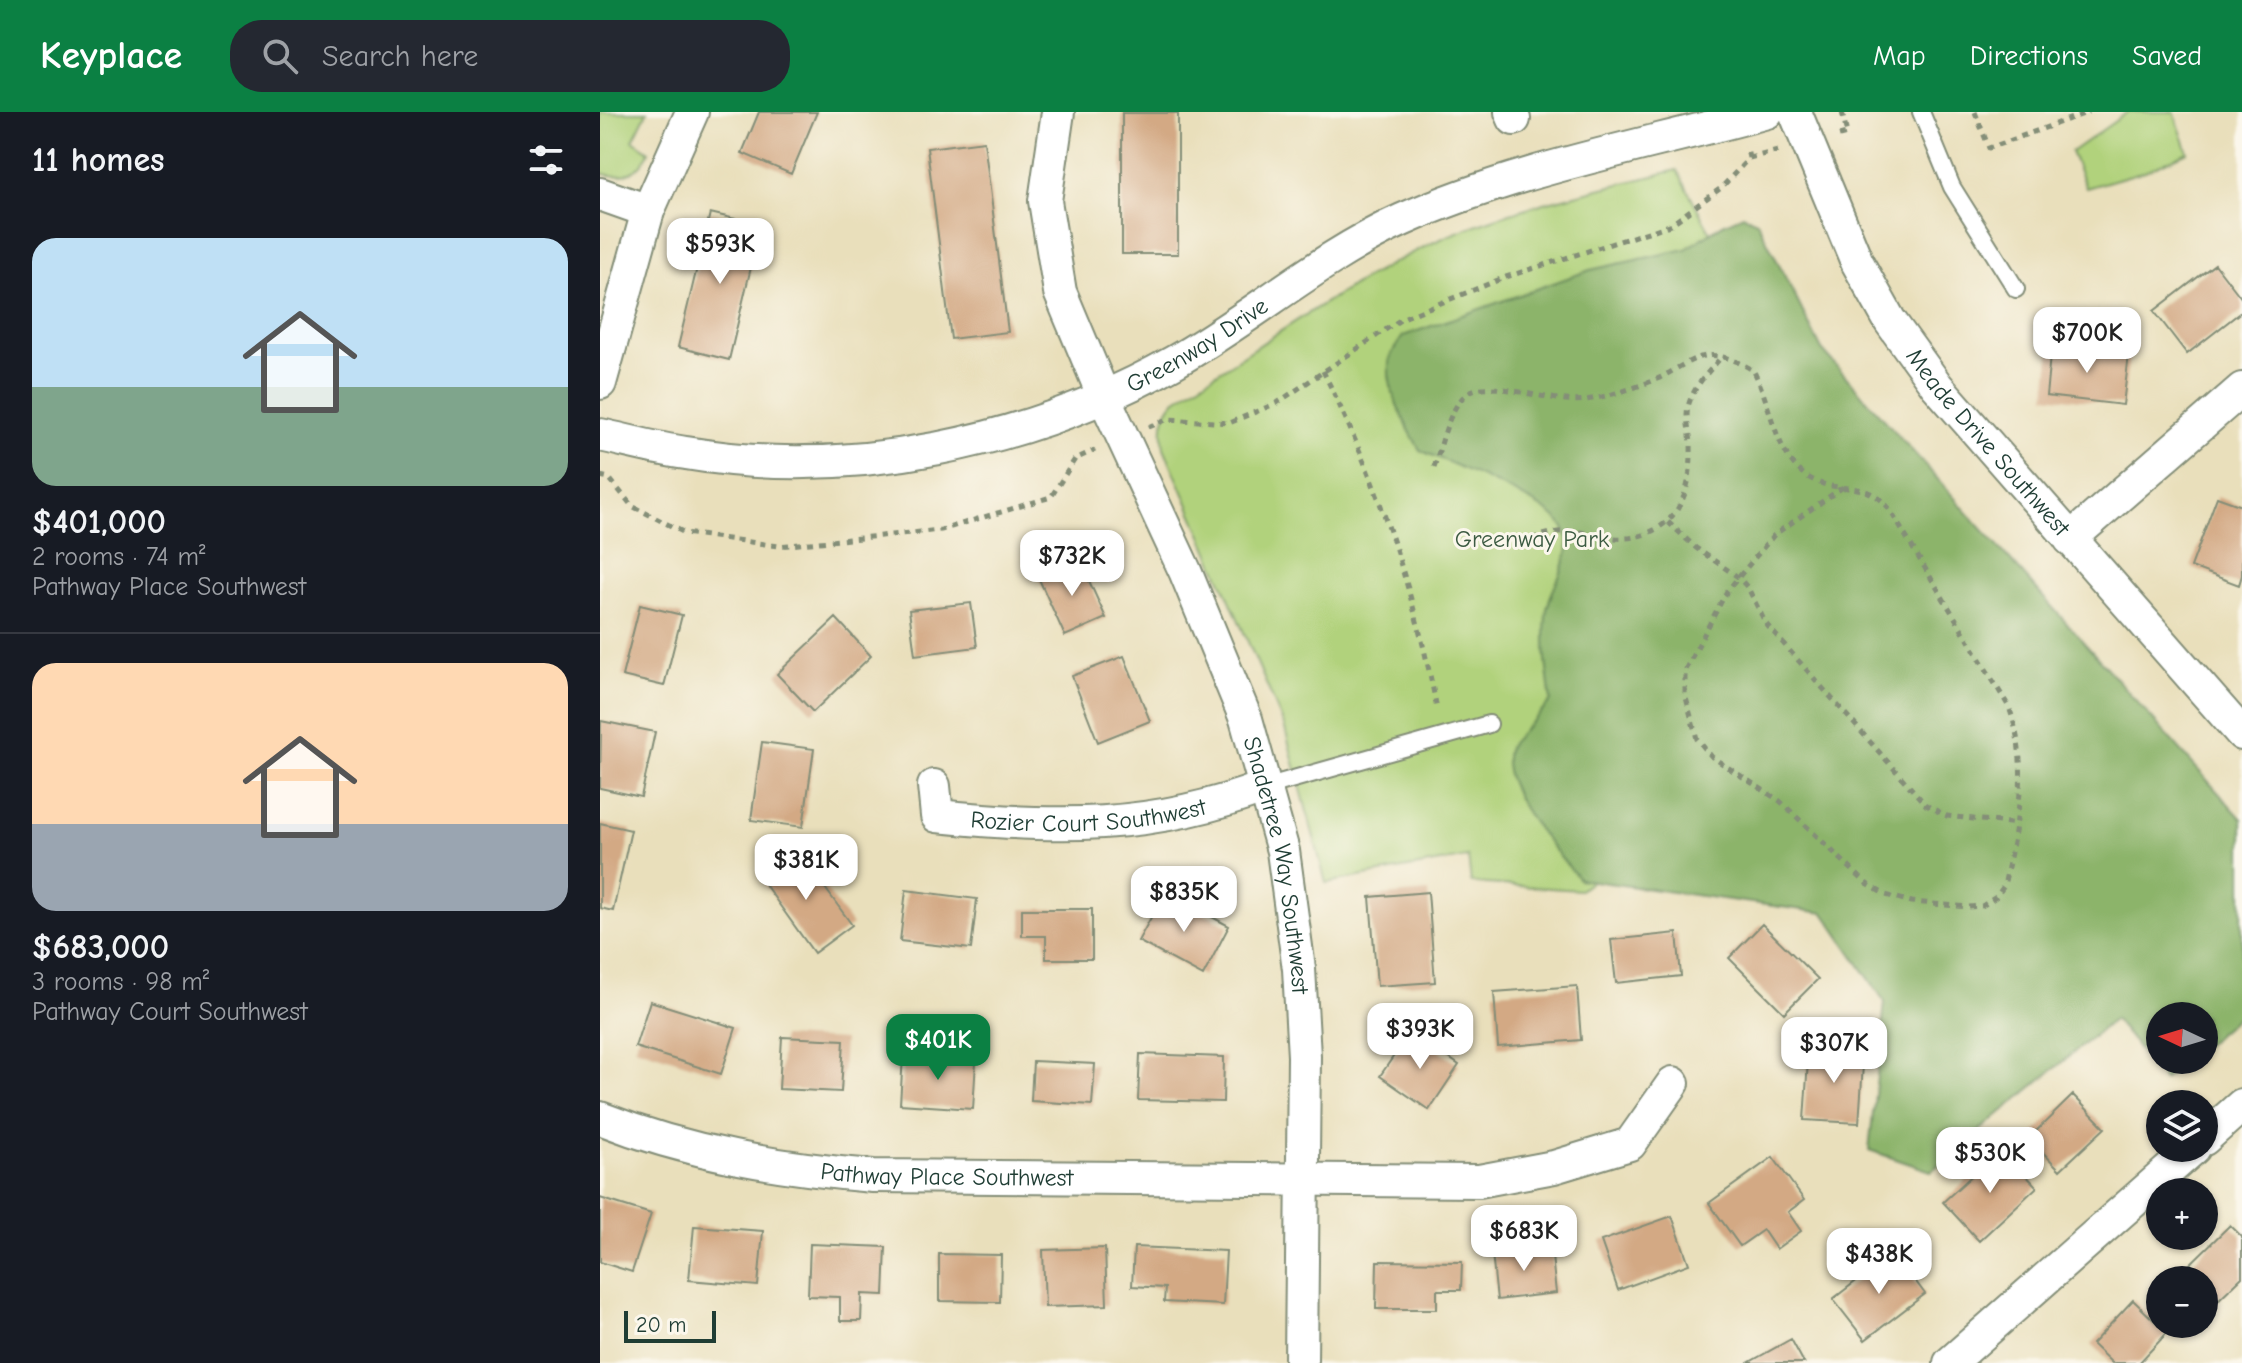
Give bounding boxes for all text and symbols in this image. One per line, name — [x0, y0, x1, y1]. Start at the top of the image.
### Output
search box — [230, 20, 790, 92]
text: Keyplace — [40, 34, 182, 78]
icon: search — [258, 34, 302, 78]
text: Search here — [322, 39, 478, 74]
text: Map — [1873, 40, 1926, 72]
text: Directions — [1970, 40, 2088, 72]
text: Saved — [2132, 40, 2202, 72]
icon: filters — [524, 138, 568, 182]
text: 11 homes — [32, 140, 165, 180]
pin: $593K — [664, 218, 776, 286]
text: $593K — [685, 229, 755, 259]
icon: home — [228, 290, 372, 434]
street label: Greenway Drive — [1122, 292, 1273, 398]
pin: $700K — [2031, 307, 2143, 375]
text: $700K — [2051, 318, 2123, 348]
street label: Meade Drive Southwest — [1900, 343, 2077, 543]
text: $401,000 — [32, 502, 166, 542]
park label: Greenway Park — [1455, 525, 1610, 553]
pin: $732K — [1016, 530, 1128, 598]
text: $732K — [1038, 541, 1106, 571]
text: 2 rooms · 74 m² — [32, 542, 205, 572]
text: Pathway Place Southwest — [32, 572, 306, 602]
icon: home — [228, 715, 372, 859]
street label: Shadetree Way Southwest — [1238, 733, 1314, 996]
street label: Rozier Court Southwest — [969, 792, 1210, 837]
pin: $381K — [750, 834, 862, 902]
text: $381K — [773, 845, 839, 875]
pin: $835K — [1128, 866, 1240, 934]
text: $835K — [1149, 877, 1219, 907]
text: $683,000 — [32, 927, 169, 967]
text: 3 rooms · 98 m² — [32, 967, 209, 997]
text: Pathway Court Southwest — [32, 997, 308, 1027]
north arrow — [2146, 1002, 2218, 1074]
map controls — [2146, 1002, 2218, 1338]
pin: $393K — [1364, 1003, 1476, 1071]
pin: $401K — [882, 1014, 994, 1082]
text: $393K — [1385, 1014, 1455, 1044]
pin: $307K — [1778, 1017, 1890, 1085]
text: $401K — [904, 1025, 972, 1055]
text: $307K — [1799, 1028, 1869, 1058]
button: layers — [2146, 1090, 2218, 1162]
pin: $530K — [1934, 1127, 2046, 1195]
text: $530K — [1954, 1138, 2026, 1168]
street label: Pathway Place Southwest — [819, 1157, 1075, 1192]
button: + — [2146, 1178, 2218, 1250]
pin: $683K — [1468, 1205, 1580, 1273]
text: $683K — [1489, 1216, 1559, 1246]
pin: $438K — [1823, 1228, 1935, 1296]
text: $438K — [1845, 1239, 1913, 1269]
button: − — [2146, 1266, 2218, 1338]
scale bar — [624, 1307, 716, 1343]
text: 20 m — [636, 1312, 686, 1338]

